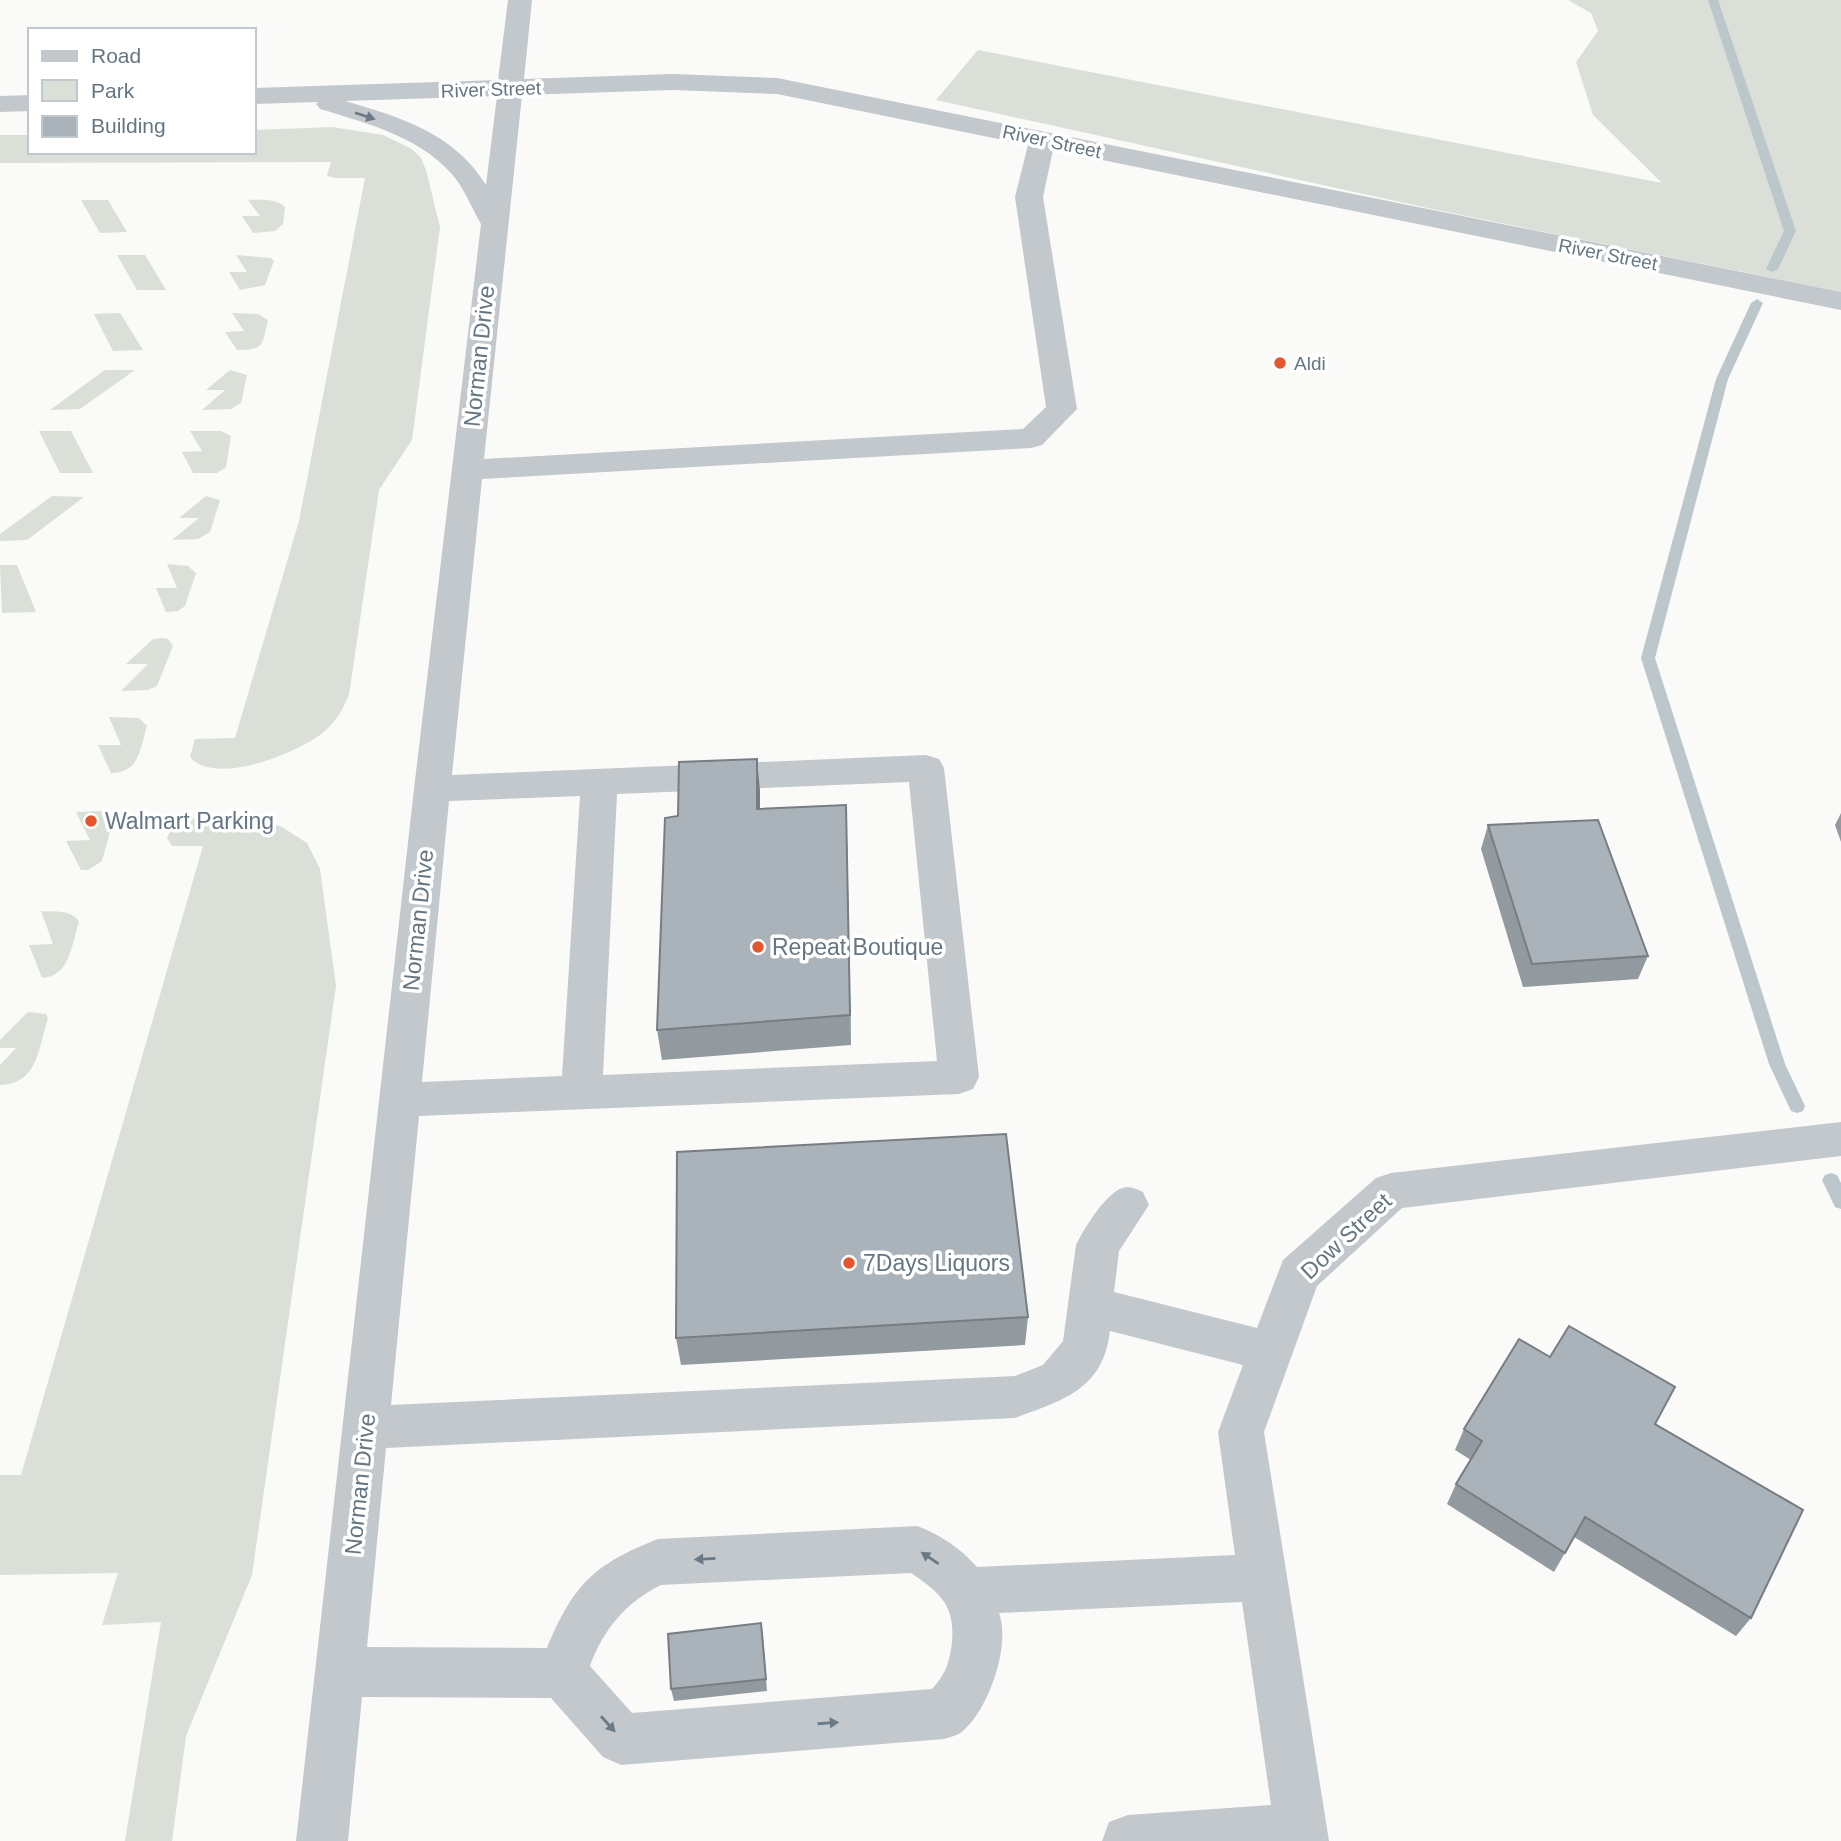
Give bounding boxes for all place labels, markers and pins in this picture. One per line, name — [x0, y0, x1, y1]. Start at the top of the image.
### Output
place label: Aldi — [1294, 353, 1326, 374]
marker: Aldi — [1272, 355, 1288, 371]
place label: Walmart Parking — [105, 808, 274, 834]
marker: Walmart Parking — [83, 813, 99, 829]
place label: Repeat Boutique — [772, 934, 943, 960]
marker: Repeat Boutique — [750, 939, 766, 955]
place label: 7Days Liquors — [863, 1250, 1010, 1276]
marker: 7Days Liquors — [841, 1255, 857, 1271]

